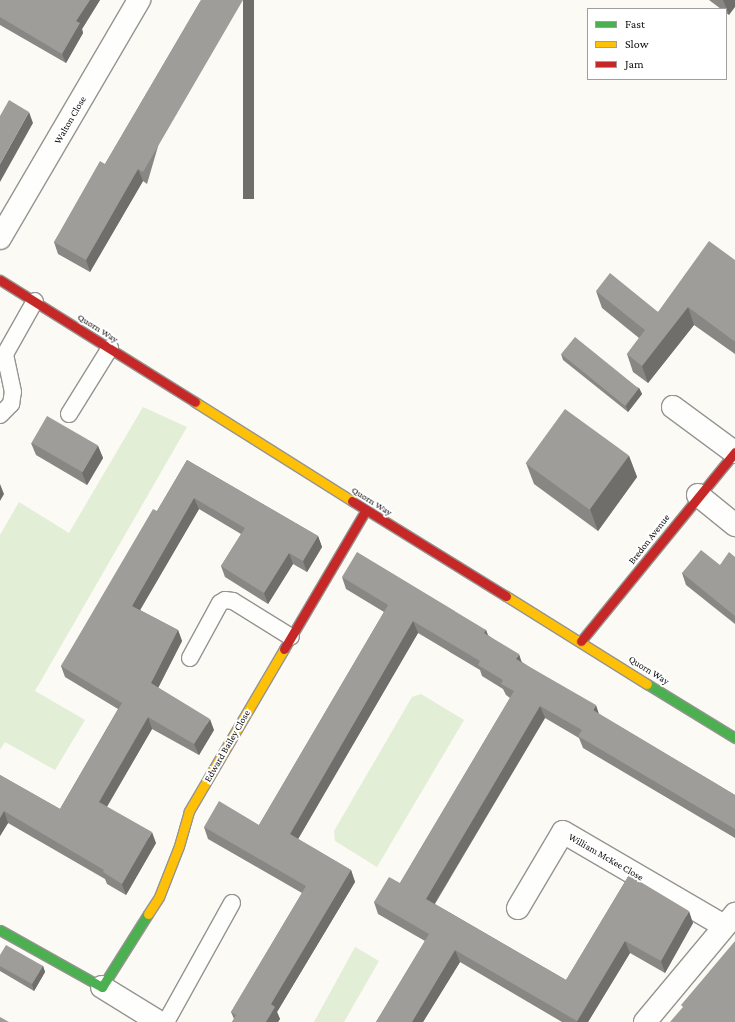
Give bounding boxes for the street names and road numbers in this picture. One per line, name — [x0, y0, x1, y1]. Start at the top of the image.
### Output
street label: Walton Close — [51, 94, 89, 146]
street label: Quorn Way — [75, 311, 121, 345]
street label: Quorn Way — [349, 484, 395, 518]
street label: Bredon Avenue — [626, 512, 672, 566]
street label: Quorn Way — [626, 653, 672, 687]
street label: Edward Bailey Close — [202, 708, 252, 784]
street label: William McKee Close — [566, 831, 646, 883]

